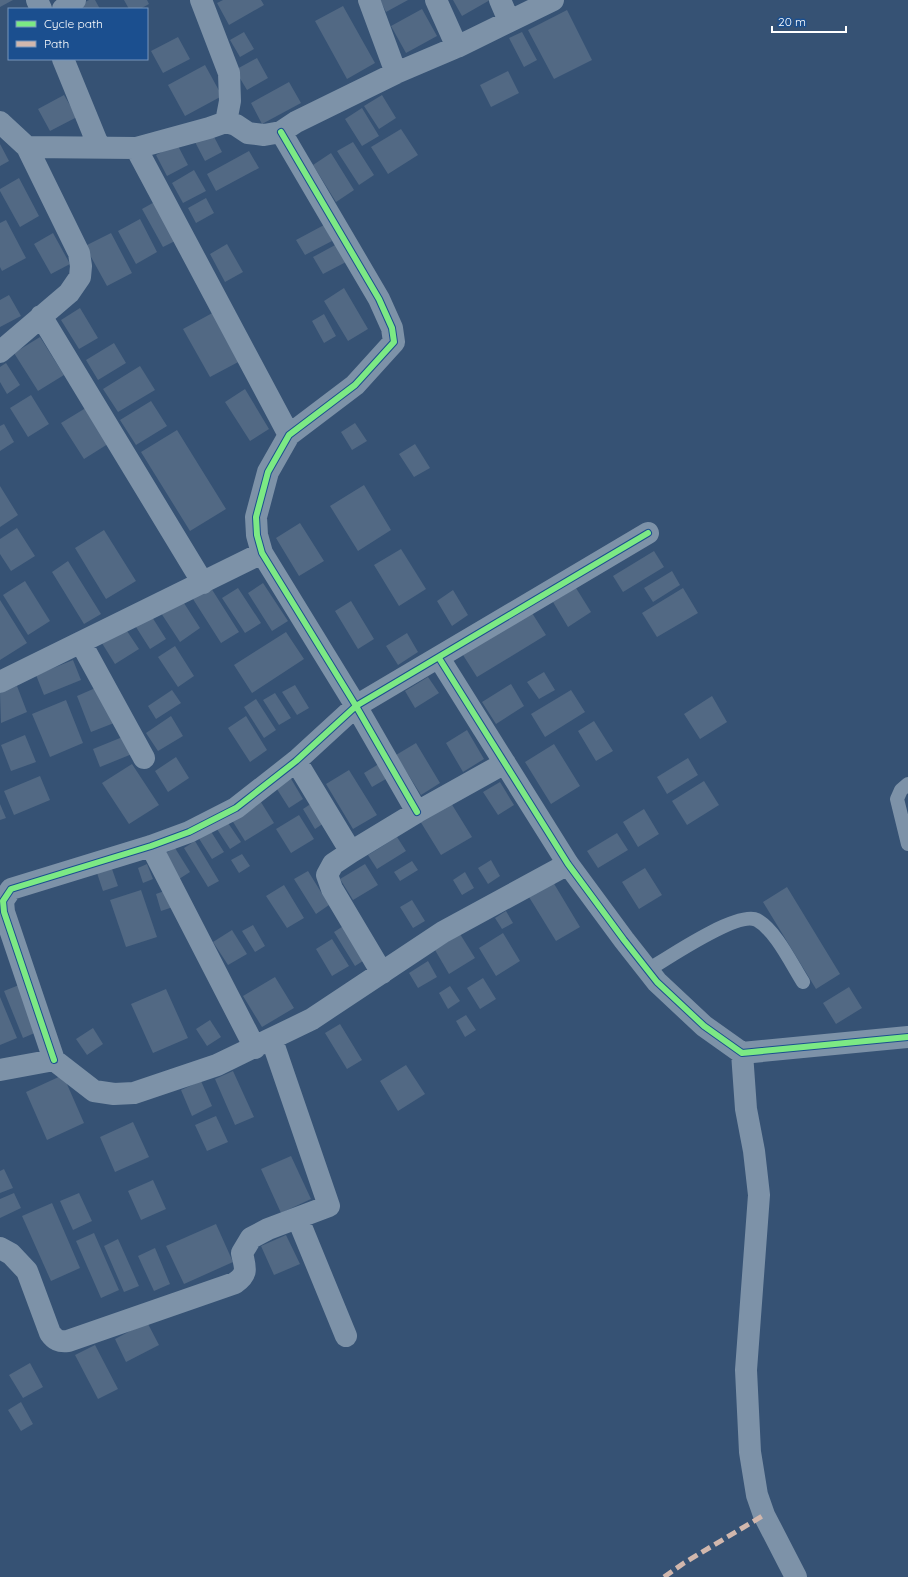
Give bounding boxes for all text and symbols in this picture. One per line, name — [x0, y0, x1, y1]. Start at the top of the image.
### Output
legend — [8, 8, 148, 60]
scale bar — [772, 8, 846, 34]
text: 20 m — [778, 14, 806, 29]
text: Cycle path — [44, 16, 103, 31]
text: Path — [44, 36, 69, 51]

